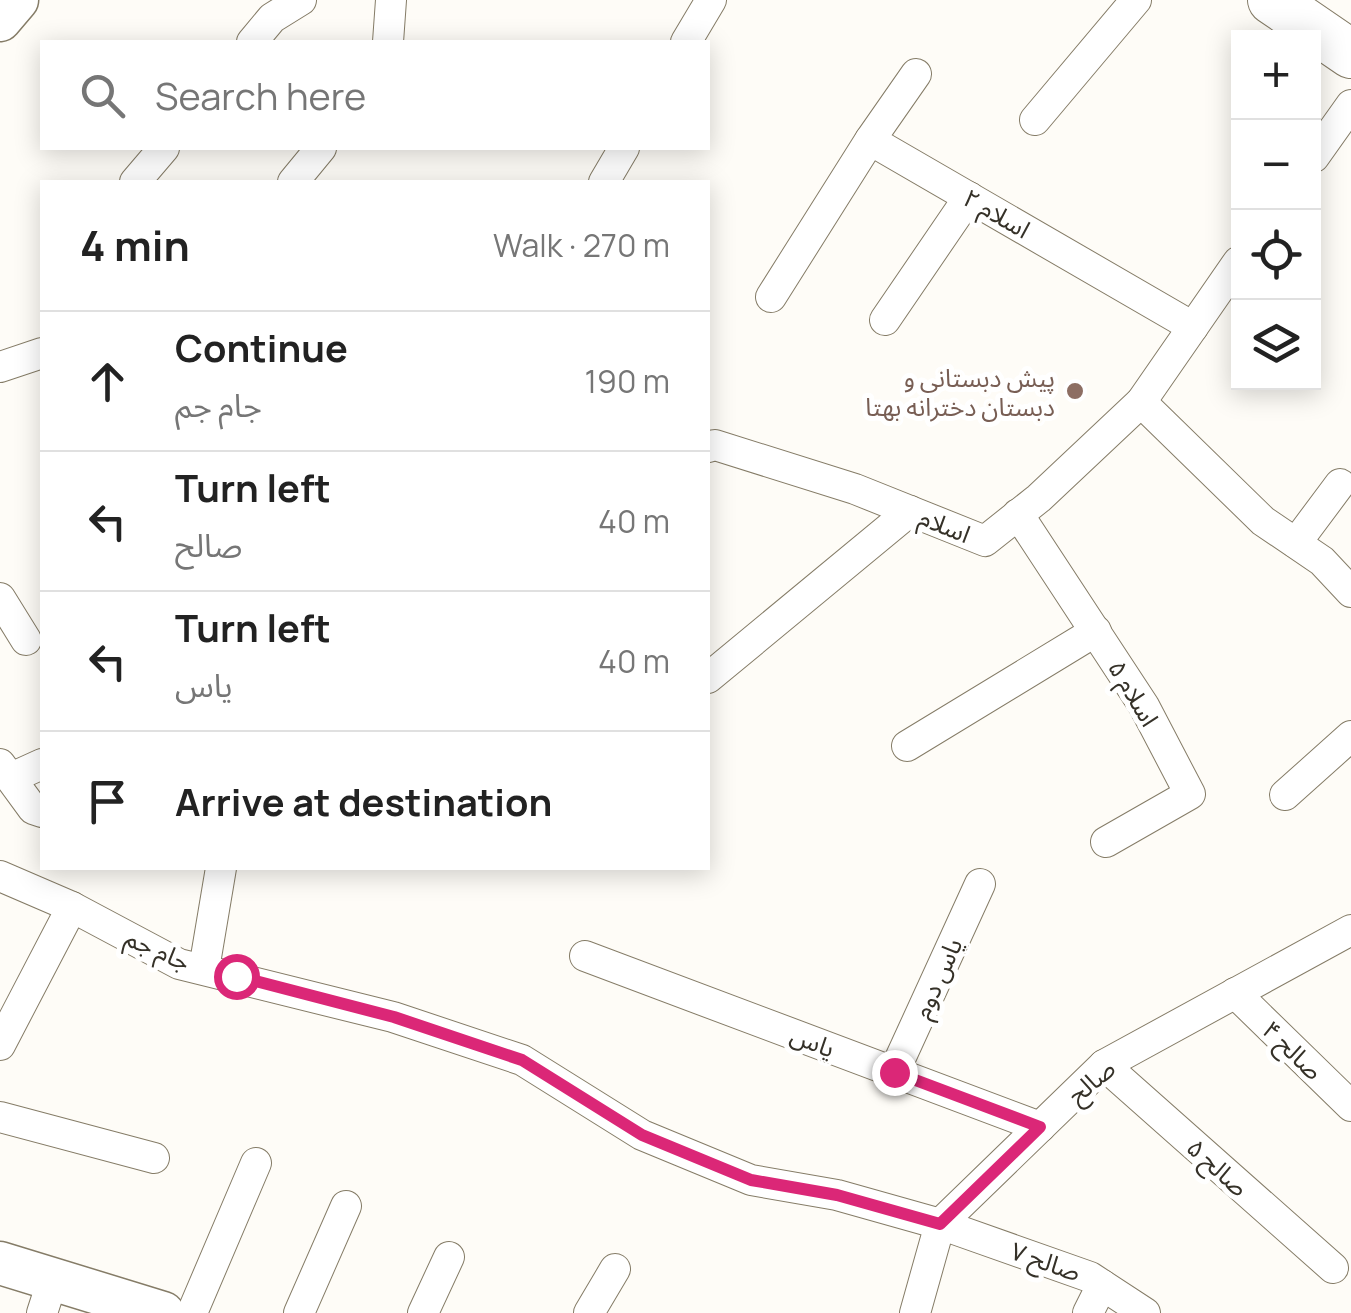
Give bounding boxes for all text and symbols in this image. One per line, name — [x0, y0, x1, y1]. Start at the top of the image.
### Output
map controls — [1231, 30, 1321, 390]
button: + — [1231, 30, 1321, 120]
search box — [40, 40, 710, 150]
icon: search — [75, 68, 130, 123]
text: Search here — [155, 69, 366, 121]
button: − — [1231, 120, 1321, 210]
street label: اسلام ۲ — [956, 180, 1037, 249]
button: locate — [1231, 210, 1321, 300]
text: 4 min — [80, 216, 190, 274]
text: Walk · 270 m — [493, 223, 670, 267]
button: layers — [1231, 300, 1321, 390]
text: Continue — [175, 321, 348, 373]
icon: ahead — [80, 354, 135, 409]
text: 190 m — [585, 359, 670, 403]
place label: پیش دبستانی و دبستان دخترانه بهتا — [865, 360, 1055, 424]
marker: پیش دبستانی و دبستان دخترانه بهتا — [1064, 380, 1086, 402]
text: جام جم — [175, 383, 262, 427]
text: Turn left — [175, 461, 331, 513]
icon: left — [80, 494, 135, 549]
text: 40 m — [598, 499, 670, 543]
street label: اسلام — [913, 499, 976, 554]
text: صالح — [175, 523, 242, 567]
text: Turn left — [175, 601, 331, 653]
icon: left — [80, 634, 135, 689]
text: 40 m — [598, 639, 670, 683]
street label: اسلام ۵ — [1098, 653, 1168, 734]
text: یاس — [175, 663, 233, 707]
icon: arrive — [80, 774, 135, 829]
text: Arrive at destination — [175, 775, 552, 827]
street label: جام جم — [119, 919, 196, 982]
street label: یاس دوم — [904, 932, 973, 1025]
route start — [214, 954, 260, 1000]
street label: صالح ۴ — [1254, 1012, 1331, 1089]
street label: یاس — [786, 1017, 840, 1065]
route end — [872, 1050, 918, 1096]
street label: صالح — [1060, 1051, 1124, 1113]
street label: صالح ۵ — [1178, 1130, 1256, 1206]
street label: صالح ۷ — [1006, 1233, 1086, 1291]

